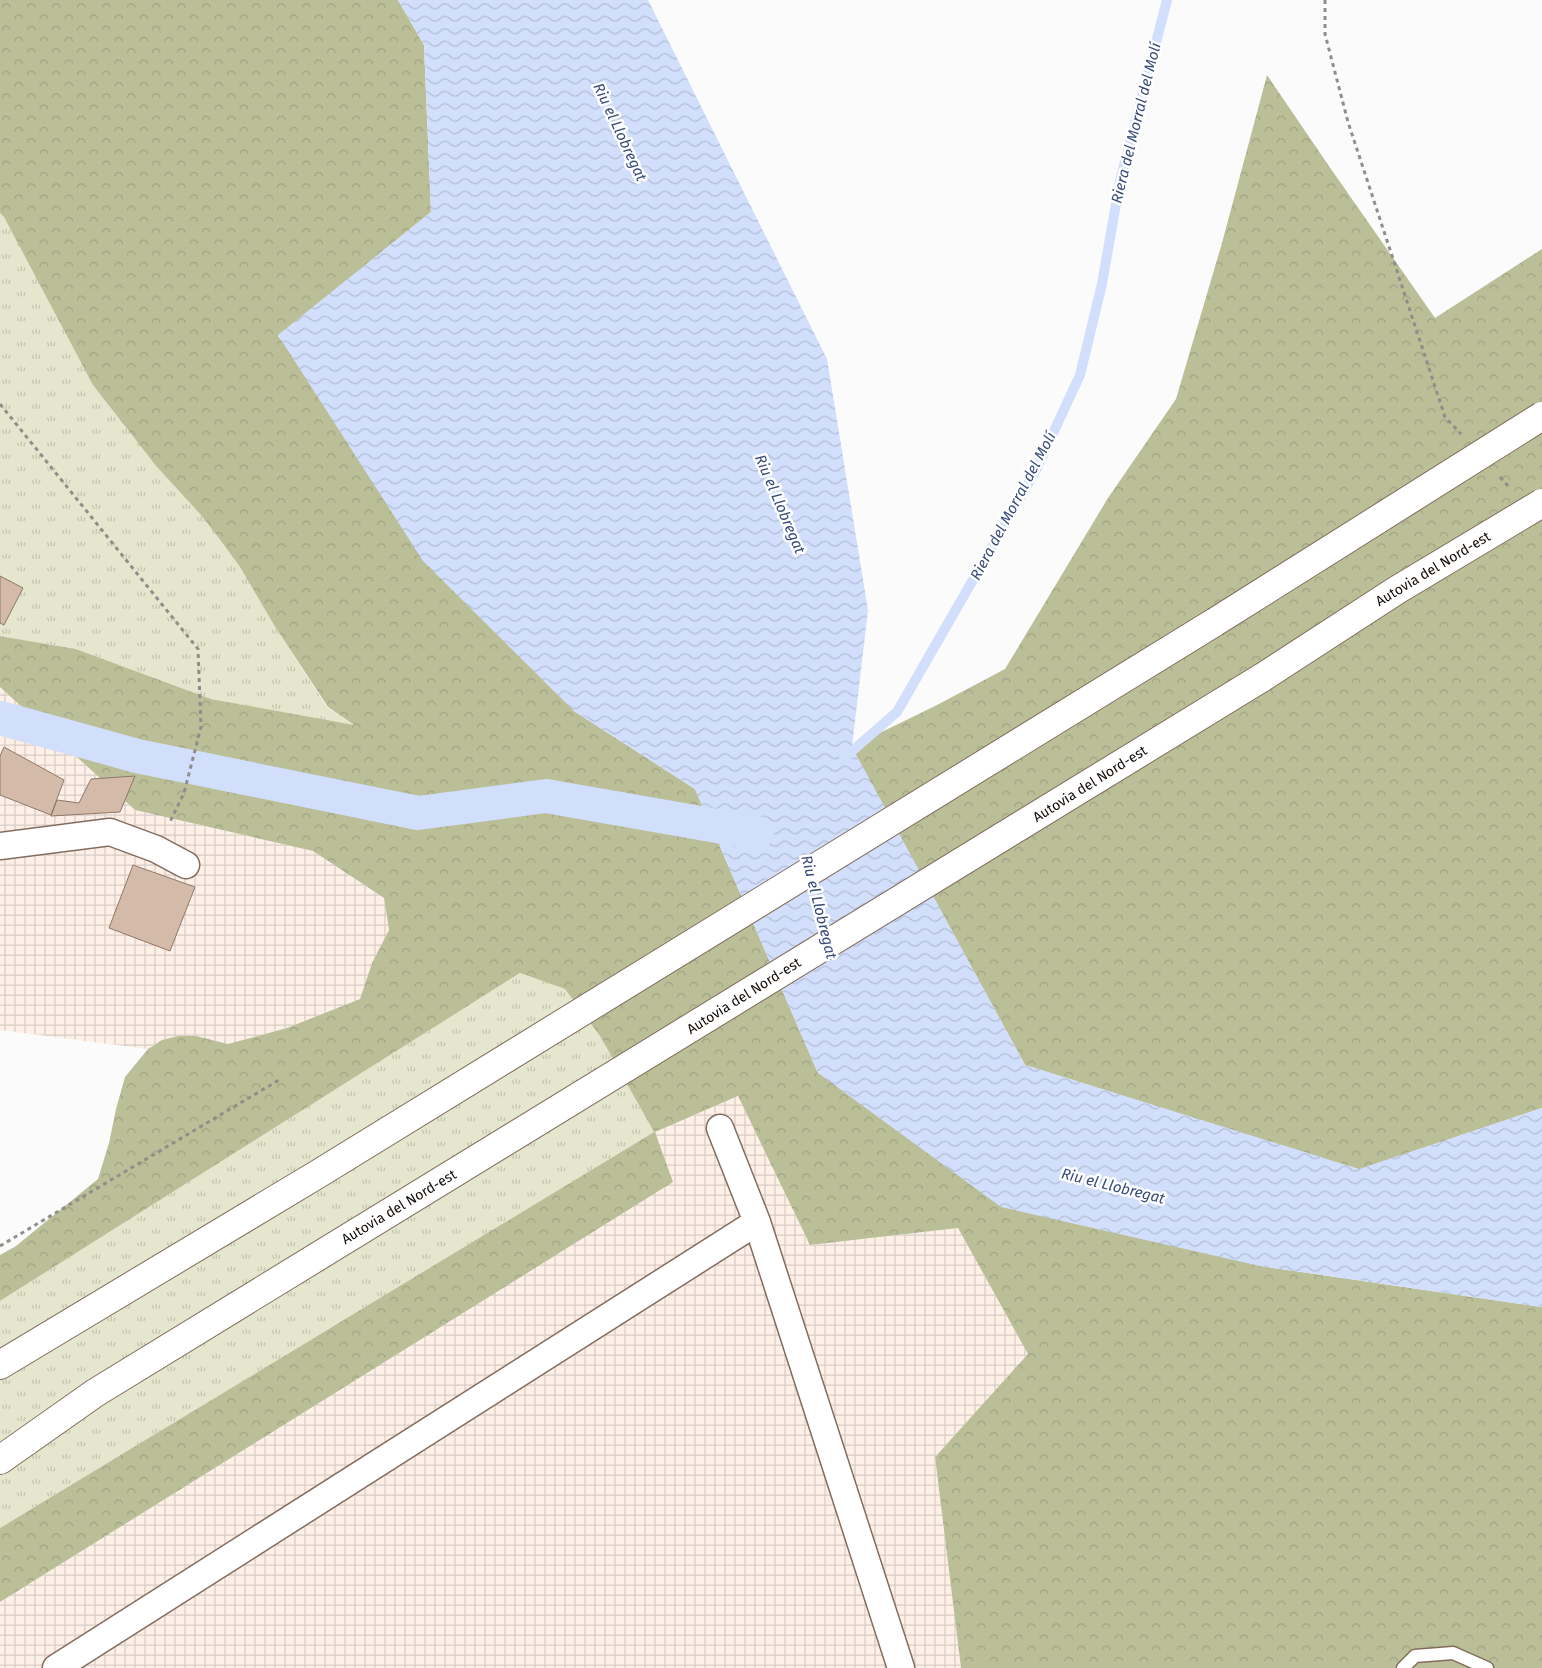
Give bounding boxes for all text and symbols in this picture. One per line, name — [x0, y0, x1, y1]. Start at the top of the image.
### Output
water label: Riera del Morral del Molí — [1107, 40, 1165, 205]
water label: Riu el Llobregat — [589, 80, 651, 184]
water label: Riera del Morral del Molí — [966, 428, 1060, 583]
water label: Riu el Llobregat — [751, 452, 809, 557]
street label: Autovia del Nord-est — [1372, 527, 1494, 610]
street label: Autovia del Nord-est — [1030, 742, 1151, 826]
water label: Riu el Llobregat — [797, 853, 841, 961]
street label: Autovia del Nord-est — [684, 954, 805, 1038]
water label: Riu el Llobregat — [1059, 1164, 1167, 1208]
street label: Autovia del Nord-est — [338, 1165, 460, 1248]

